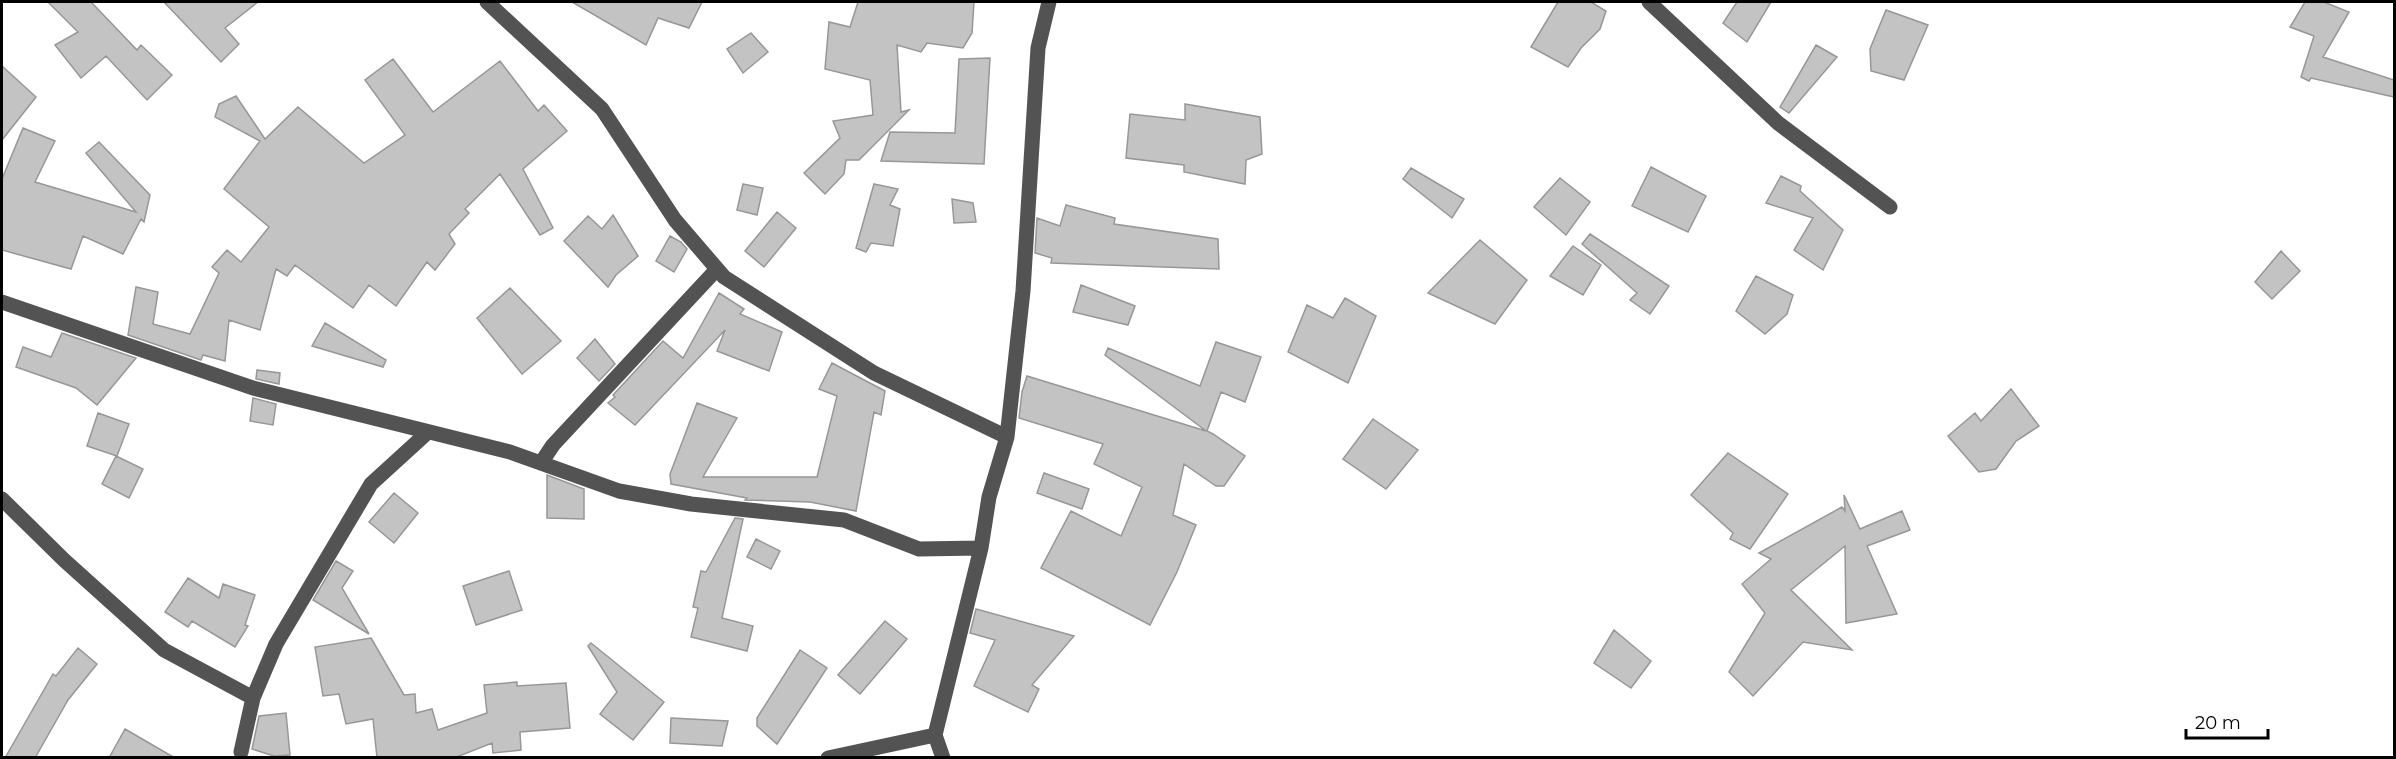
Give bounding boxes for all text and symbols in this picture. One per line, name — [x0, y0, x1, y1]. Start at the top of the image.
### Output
scale bar — [2186, 702, 2268, 740]
text: 20 m — [2195, 712, 2241, 734]

